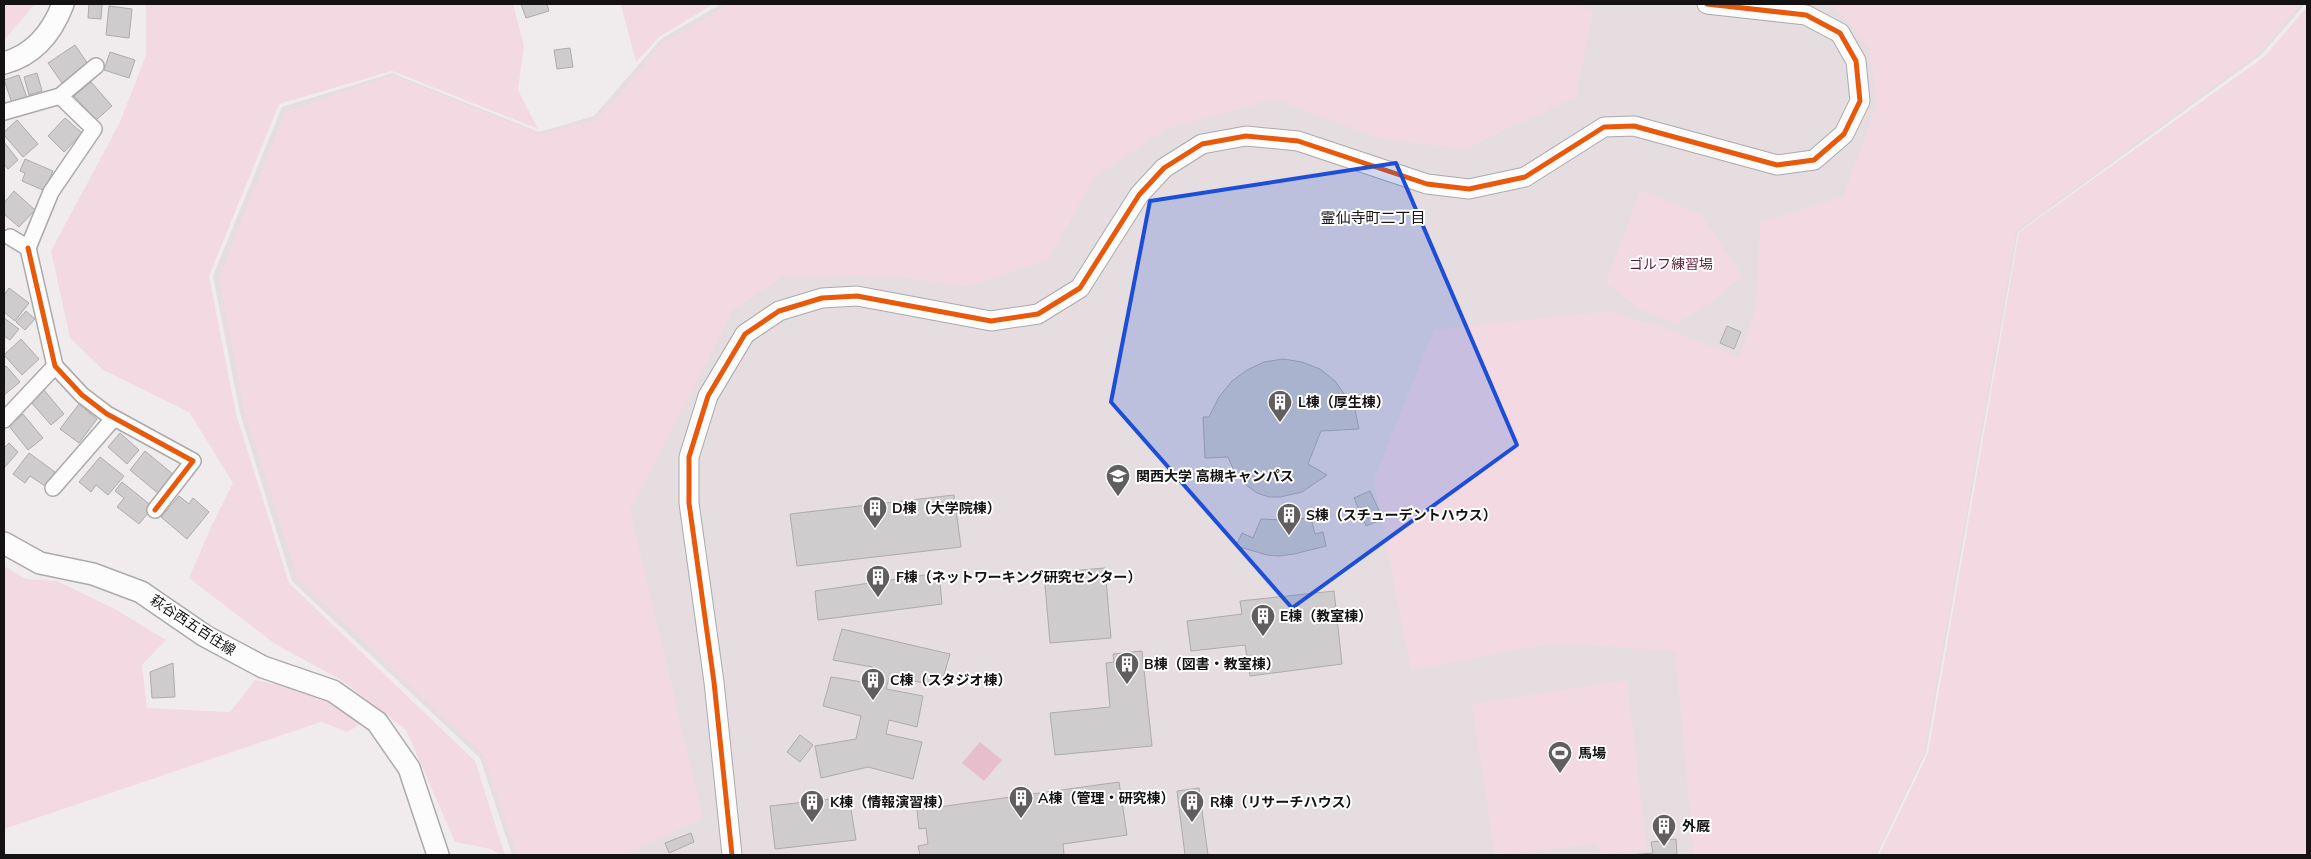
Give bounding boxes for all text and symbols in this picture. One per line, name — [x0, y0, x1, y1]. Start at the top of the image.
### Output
district label: 霊仙寺町二丁目 — [1320, 208, 1426, 228]
park label: ゴルフ練習場 — [1629, 255, 1713, 274]
building icon: L棟（厚生棟） — [1267, 389, 1293, 423]
place label: L棟（厚生棟） — [1298, 393, 1390, 412]
school or university icon: 関西大学 高槻キャンパス — [1105, 463, 1131, 497]
place label: 関西大学 高槻キャンパス — [1136, 467, 1294, 486]
building icon: D棟（大学院棟） — [862, 495, 888, 529]
place label: D棟（大学院棟） — [892, 499, 1001, 518]
building icon: S棟（スチューデントハウス） — [1276, 502, 1302, 536]
place label: S棟（スチューデントハウス） — [1306, 506, 1497, 525]
building icon: F棟（ネットワーキング研究センター） — [865, 564, 891, 598]
place label: F棟（ネットワーキング研究センター） — [896, 568, 1141, 587]
street label: 萩谷西五百住線 — [146, 591, 239, 660]
building icon: E棟（教室棟） — [1250, 603, 1276, 637]
place label: E棟（教室棟） — [1280, 607, 1372, 626]
building icon: B棟（図書・教室棟） — [1114, 651, 1140, 685]
place label: B棟（図書・教室棟） — [1144, 655, 1280, 674]
building icon: C棟（スタジオ棟） — [860, 667, 886, 701]
place label: C棟（スタジオ棟） — [890, 671, 1012, 690]
sports icon: 馬場 — [1547, 740, 1573, 774]
place label: 馬場 — [1578, 744, 1606, 763]
building icon: A棟（管理・研究棟） — [1008, 785, 1034, 819]
building icon: K棟（情報演習棟） — [799, 789, 825, 823]
place label: A棟（管理・研究棟） — [1038, 789, 1174, 808]
building icon: R棟（リサーチハウス） — [1179, 789, 1205, 823]
place label: K棟（情報演習棟） — [830, 793, 951, 812]
place label: R棟（リサーチハウス） — [1210, 793, 1360, 812]
building icon: 外厩 — [1651, 813, 1677, 847]
place label: 外厩 — [1682, 817, 1710, 836]

